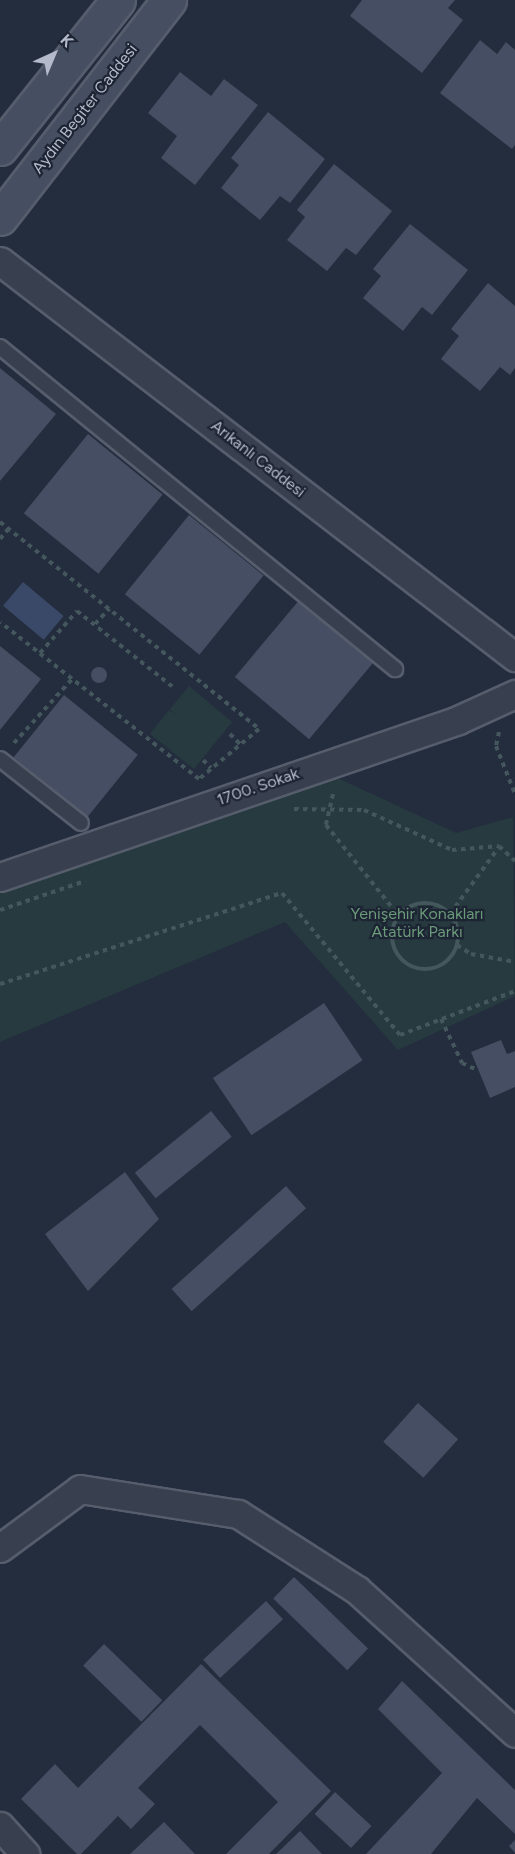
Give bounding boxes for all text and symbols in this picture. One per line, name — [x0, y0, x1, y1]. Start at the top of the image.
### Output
north arrow — [24, 24, 84, 84]
text: K — [56, 30, 77, 51]
street label: Aydın Begiter Caddesi — [29, 40, 141, 178]
street label: Arıkanlı Caddesi — [207, 416, 309, 502]
street label: 1700. Sokak — [214, 764, 302, 810]
park label: Yenişehir Konakları Atatürk Parkı — [351, 904, 483, 942]

